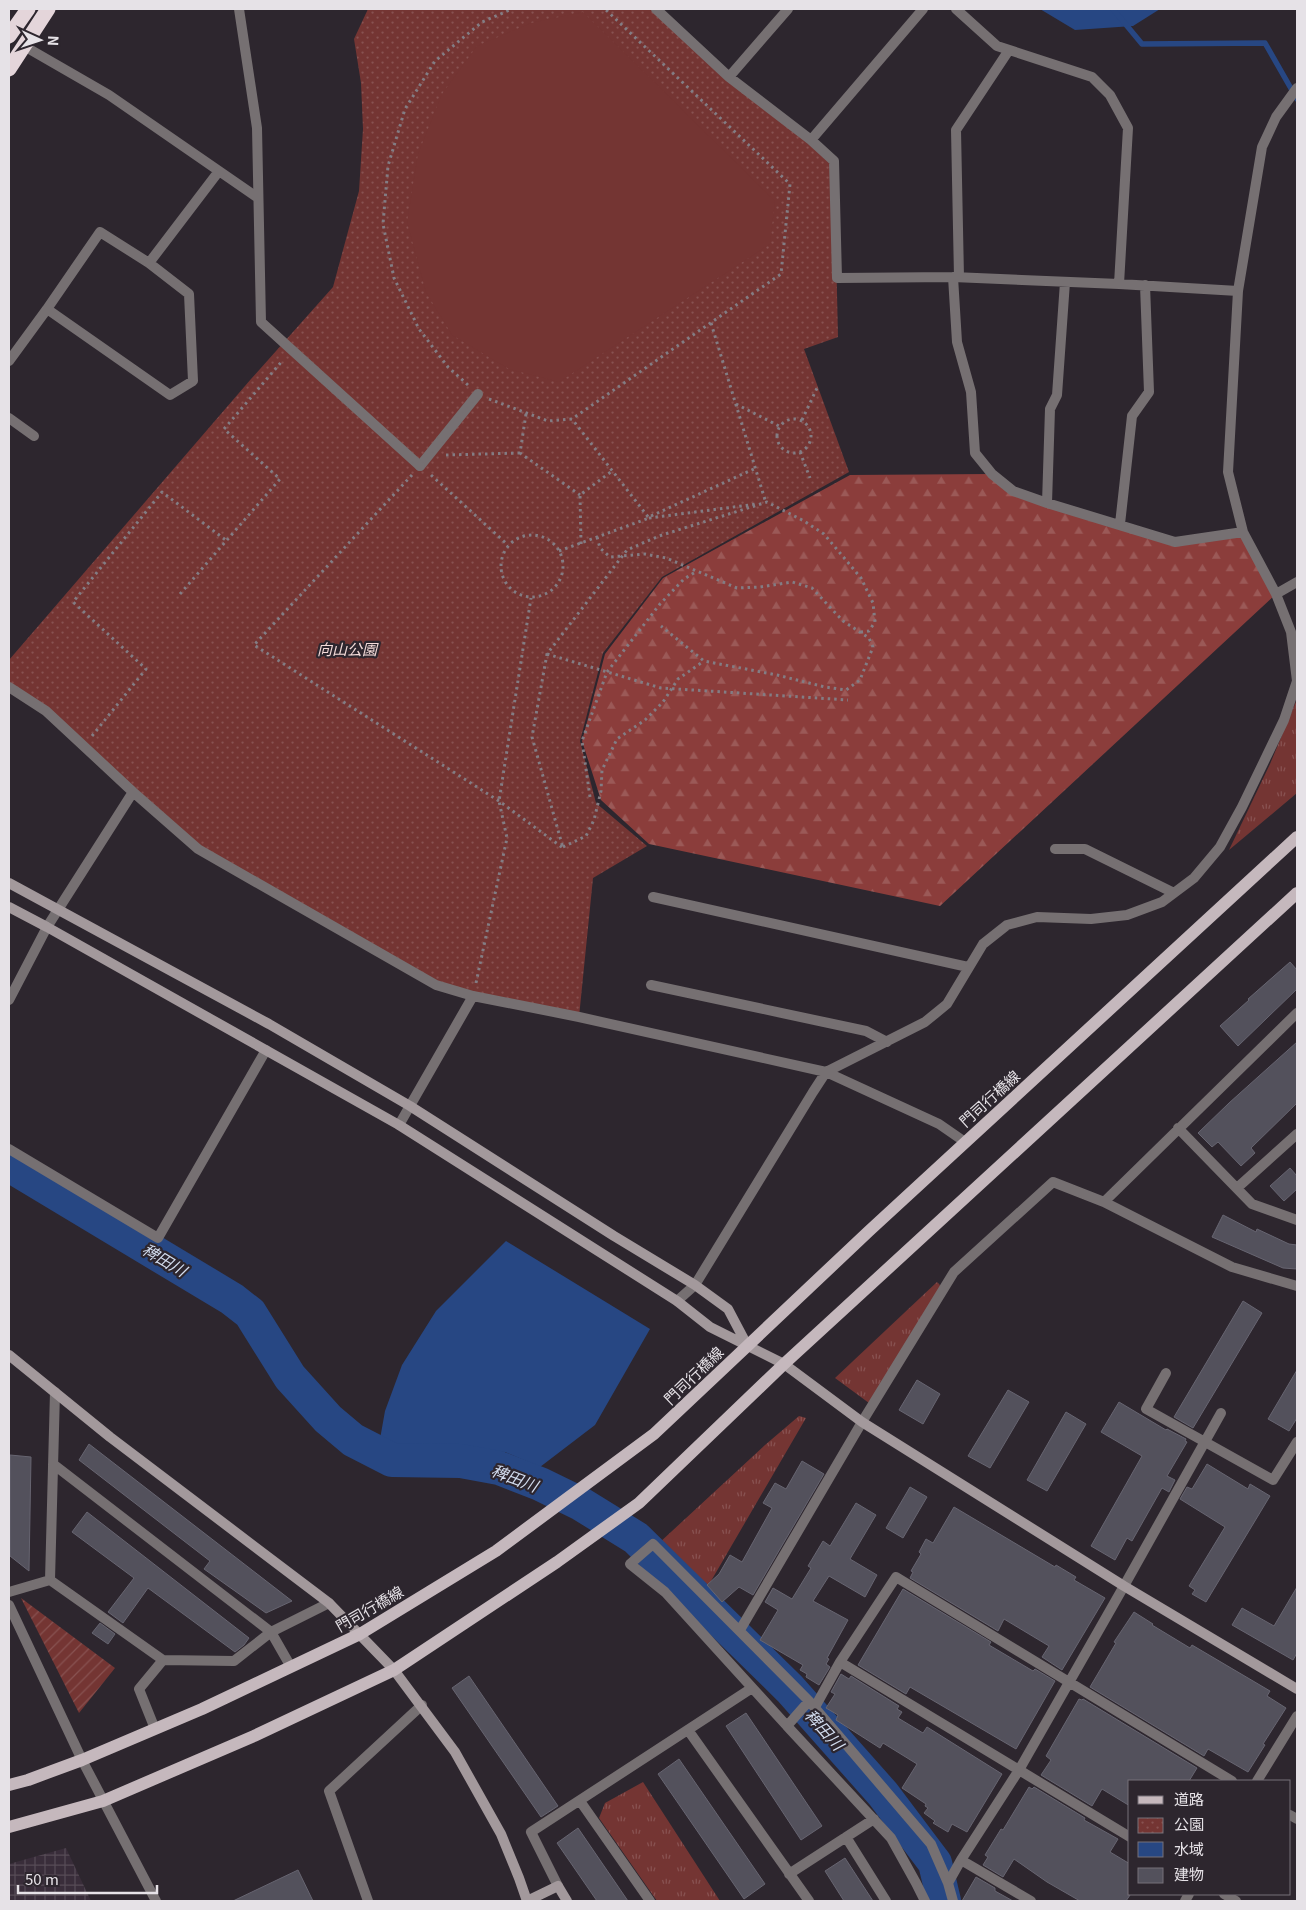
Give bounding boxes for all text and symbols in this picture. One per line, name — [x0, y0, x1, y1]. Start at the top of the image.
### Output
north arrow — [15, 15, 65, 65]
text: N — [44, 35, 64, 46]
park label: 向山公園 — [317, 638, 379, 659]
street label: 門司行橋線 — [954, 1065, 1024, 1131]
water label: 稗田川 — [138, 1236, 193, 1283]
street label: 門司行橋線 — [659, 1341, 727, 1409]
water label: 稗田川 — [488, 1457, 544, 1498]
street label: 門司行橋線 — [331, 1580, 407, 1636]
water label: 稗田川 — [800, 1703, 851, 1756]
legend — [1128, 1780, 1291, 1895]
text: 道路 — [1174, 1788, 1204, 1809]
text: 公園 — [1174, 1813, 1204, 1834]
text: 水域 — [1174, 1838, 1204, 1859]
scale bar — [18, 1862, 156, 1894]
text: 建物 — [1174, 1863, 1204, 1884]
text: 50 m — [25, 1868, 59, 1889]

